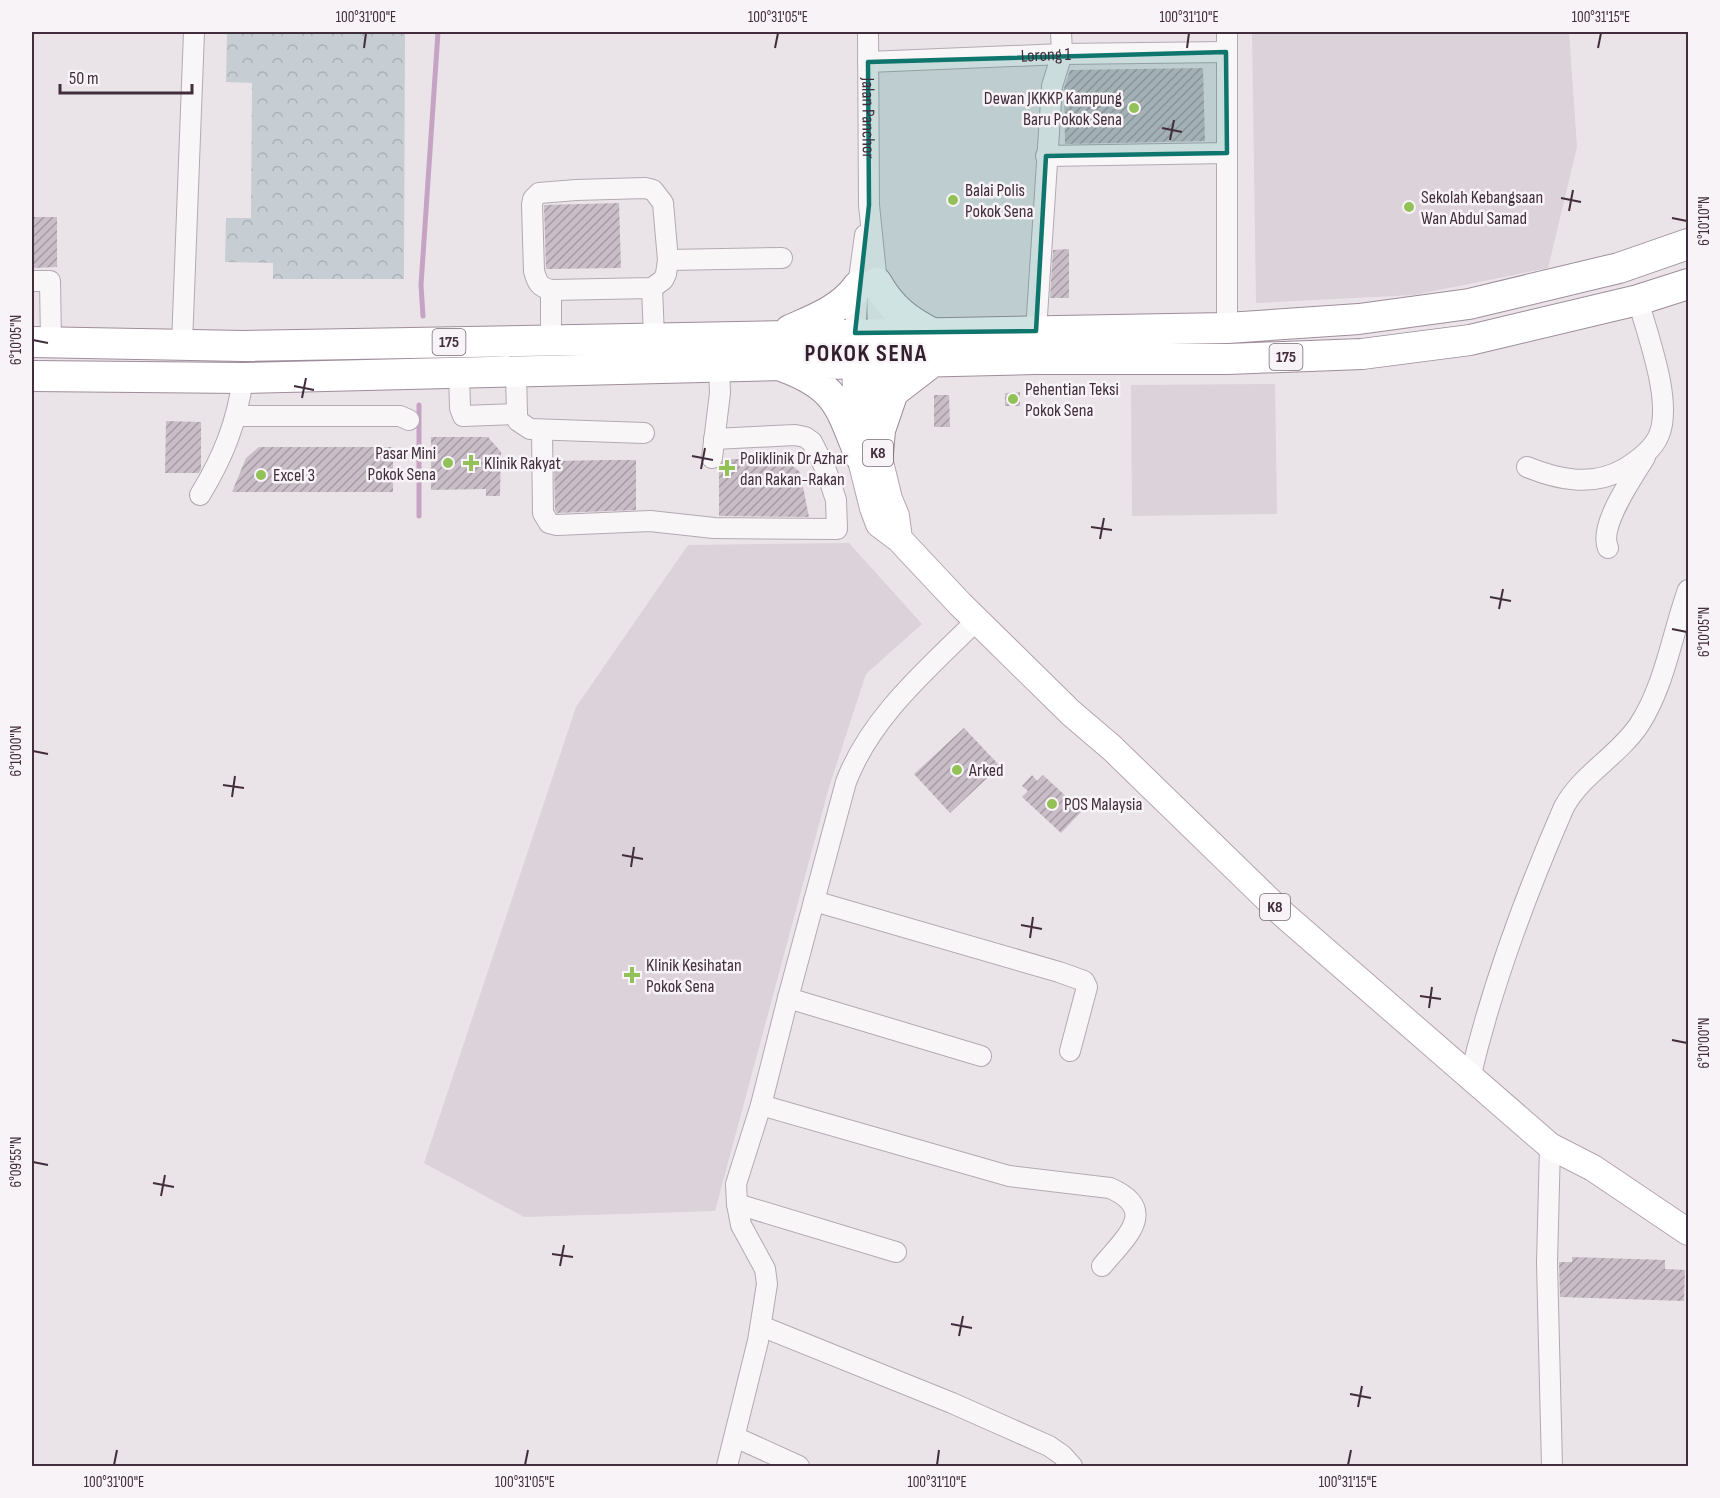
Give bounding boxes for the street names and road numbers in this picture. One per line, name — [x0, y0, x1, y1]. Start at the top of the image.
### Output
street label: Lorong 1 — [1020, 43, 1072, 66]
street label: Jalan Panchor — [858, 76, 879, 159]
road number: 175 — [432, 329, 466, 355]
road number: 175 — [1270, 344, 1302, 370]
road number: K8 — [863, 440, 893, 466]
road number: K8 — [1260, 894, 1290, 920]

